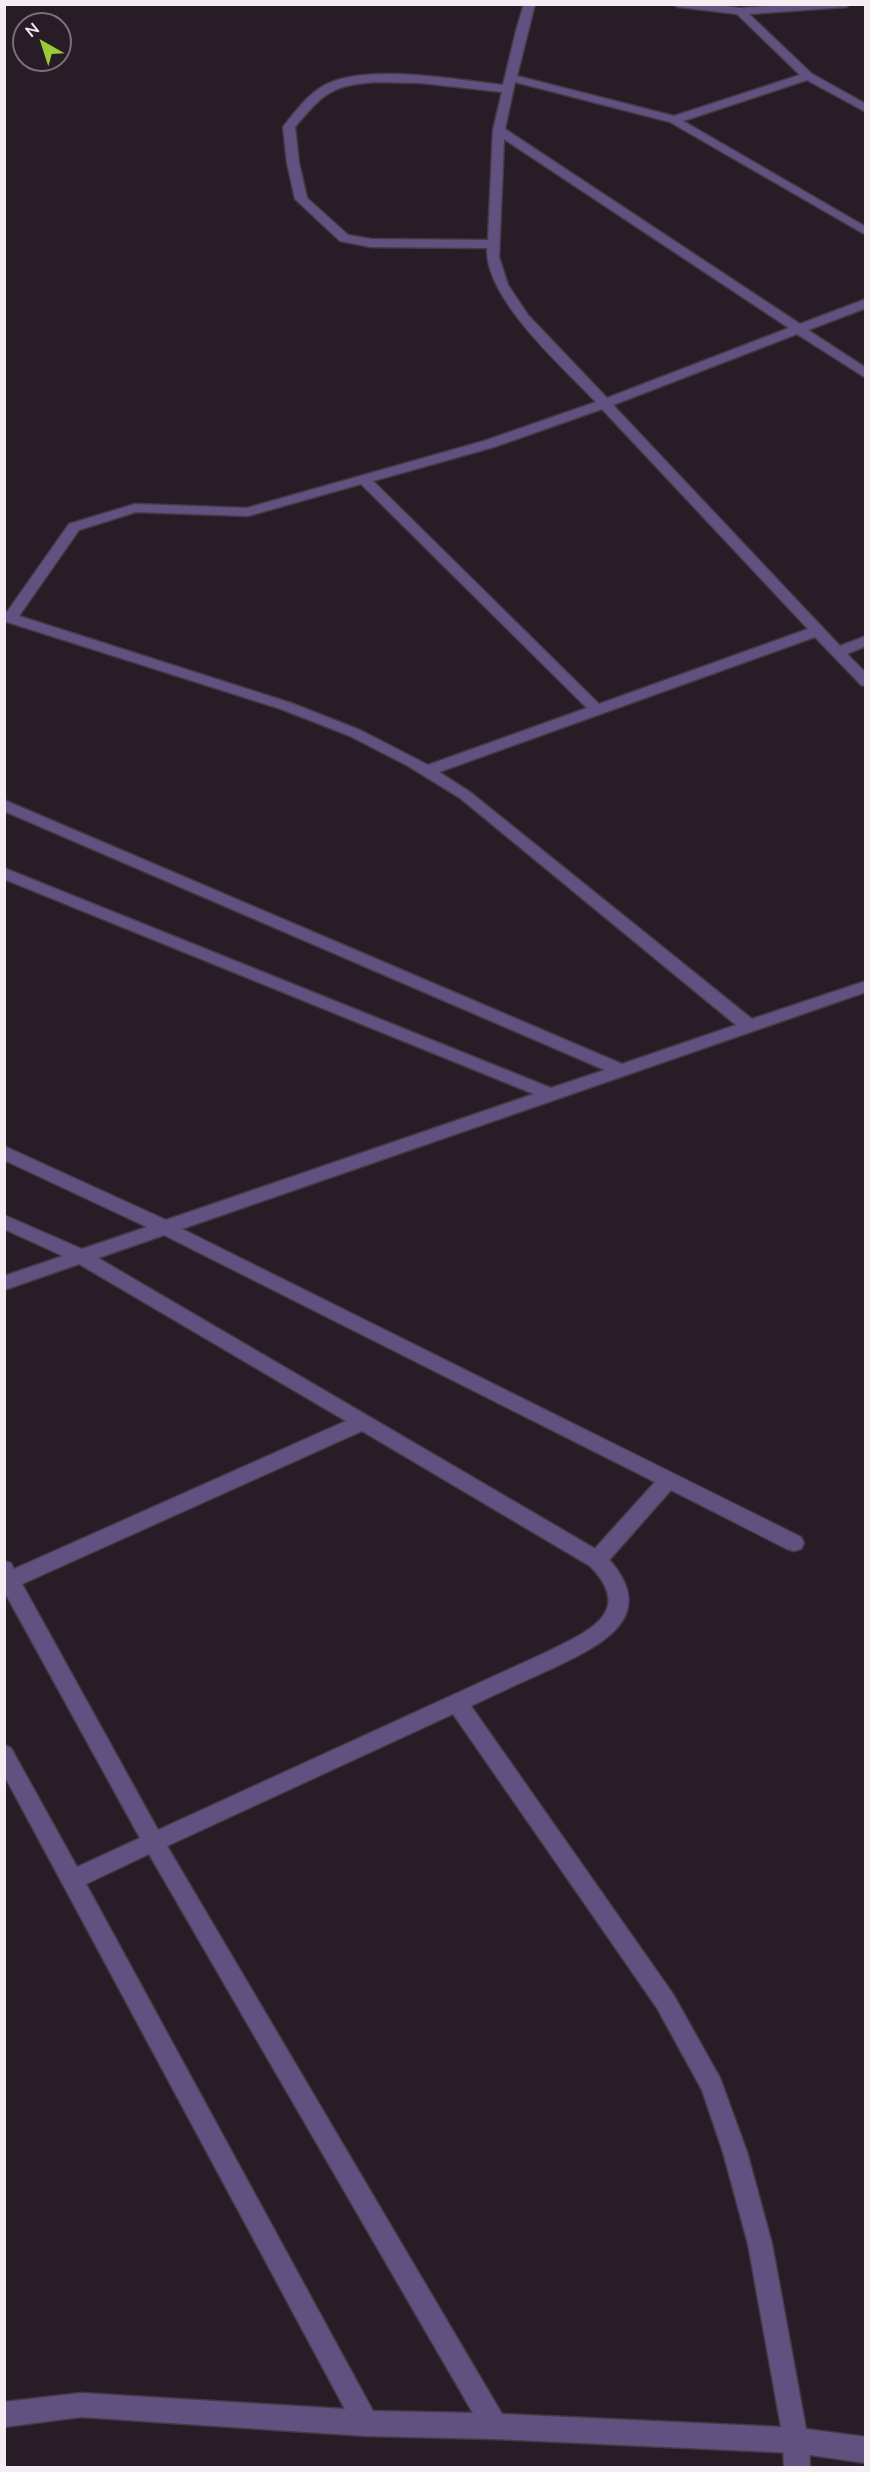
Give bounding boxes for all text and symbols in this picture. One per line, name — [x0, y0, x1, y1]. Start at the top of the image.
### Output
north arrow — [12, 12, 72, 72]
text: N — [21, 18, 43, 41]

